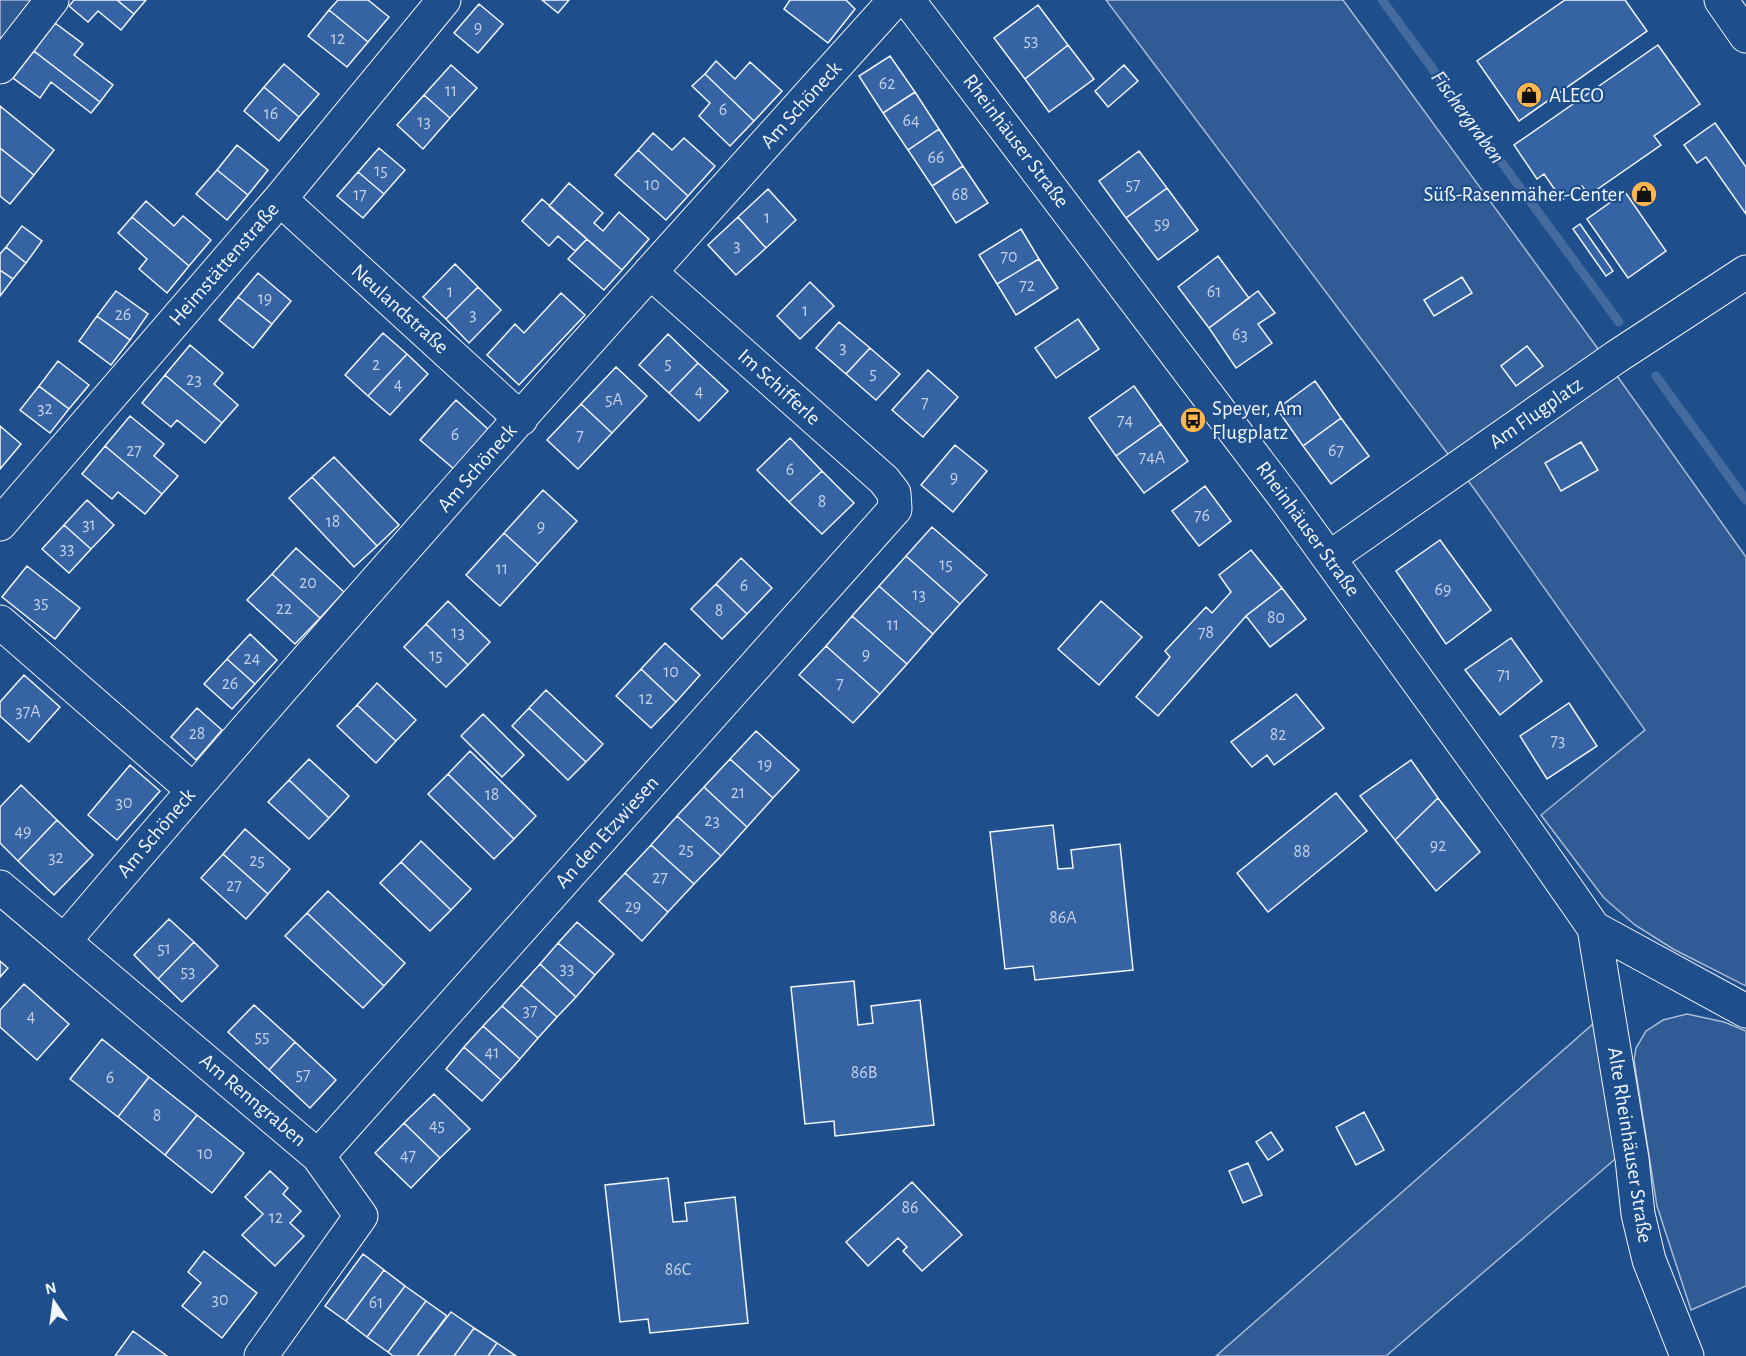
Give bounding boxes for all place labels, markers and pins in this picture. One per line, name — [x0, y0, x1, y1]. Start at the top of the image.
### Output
shop icon: ALECO — [1514, 80, 1544, 110]
place label: ALECO — [1549, 85, 1604, 106]
shop icon: Süß-Rasenmäher-Center — [1629, 179, 1659, 209]
place label: Süß-Rasenmäher-Center — [1423, 184, 1624, 205]
place label: Speyer, Am Flugplatz — [1212, 398, 1303, 443]
bus stop icon: Speyer, Am Flugplatz — [1178, 405, 1208, 435]

